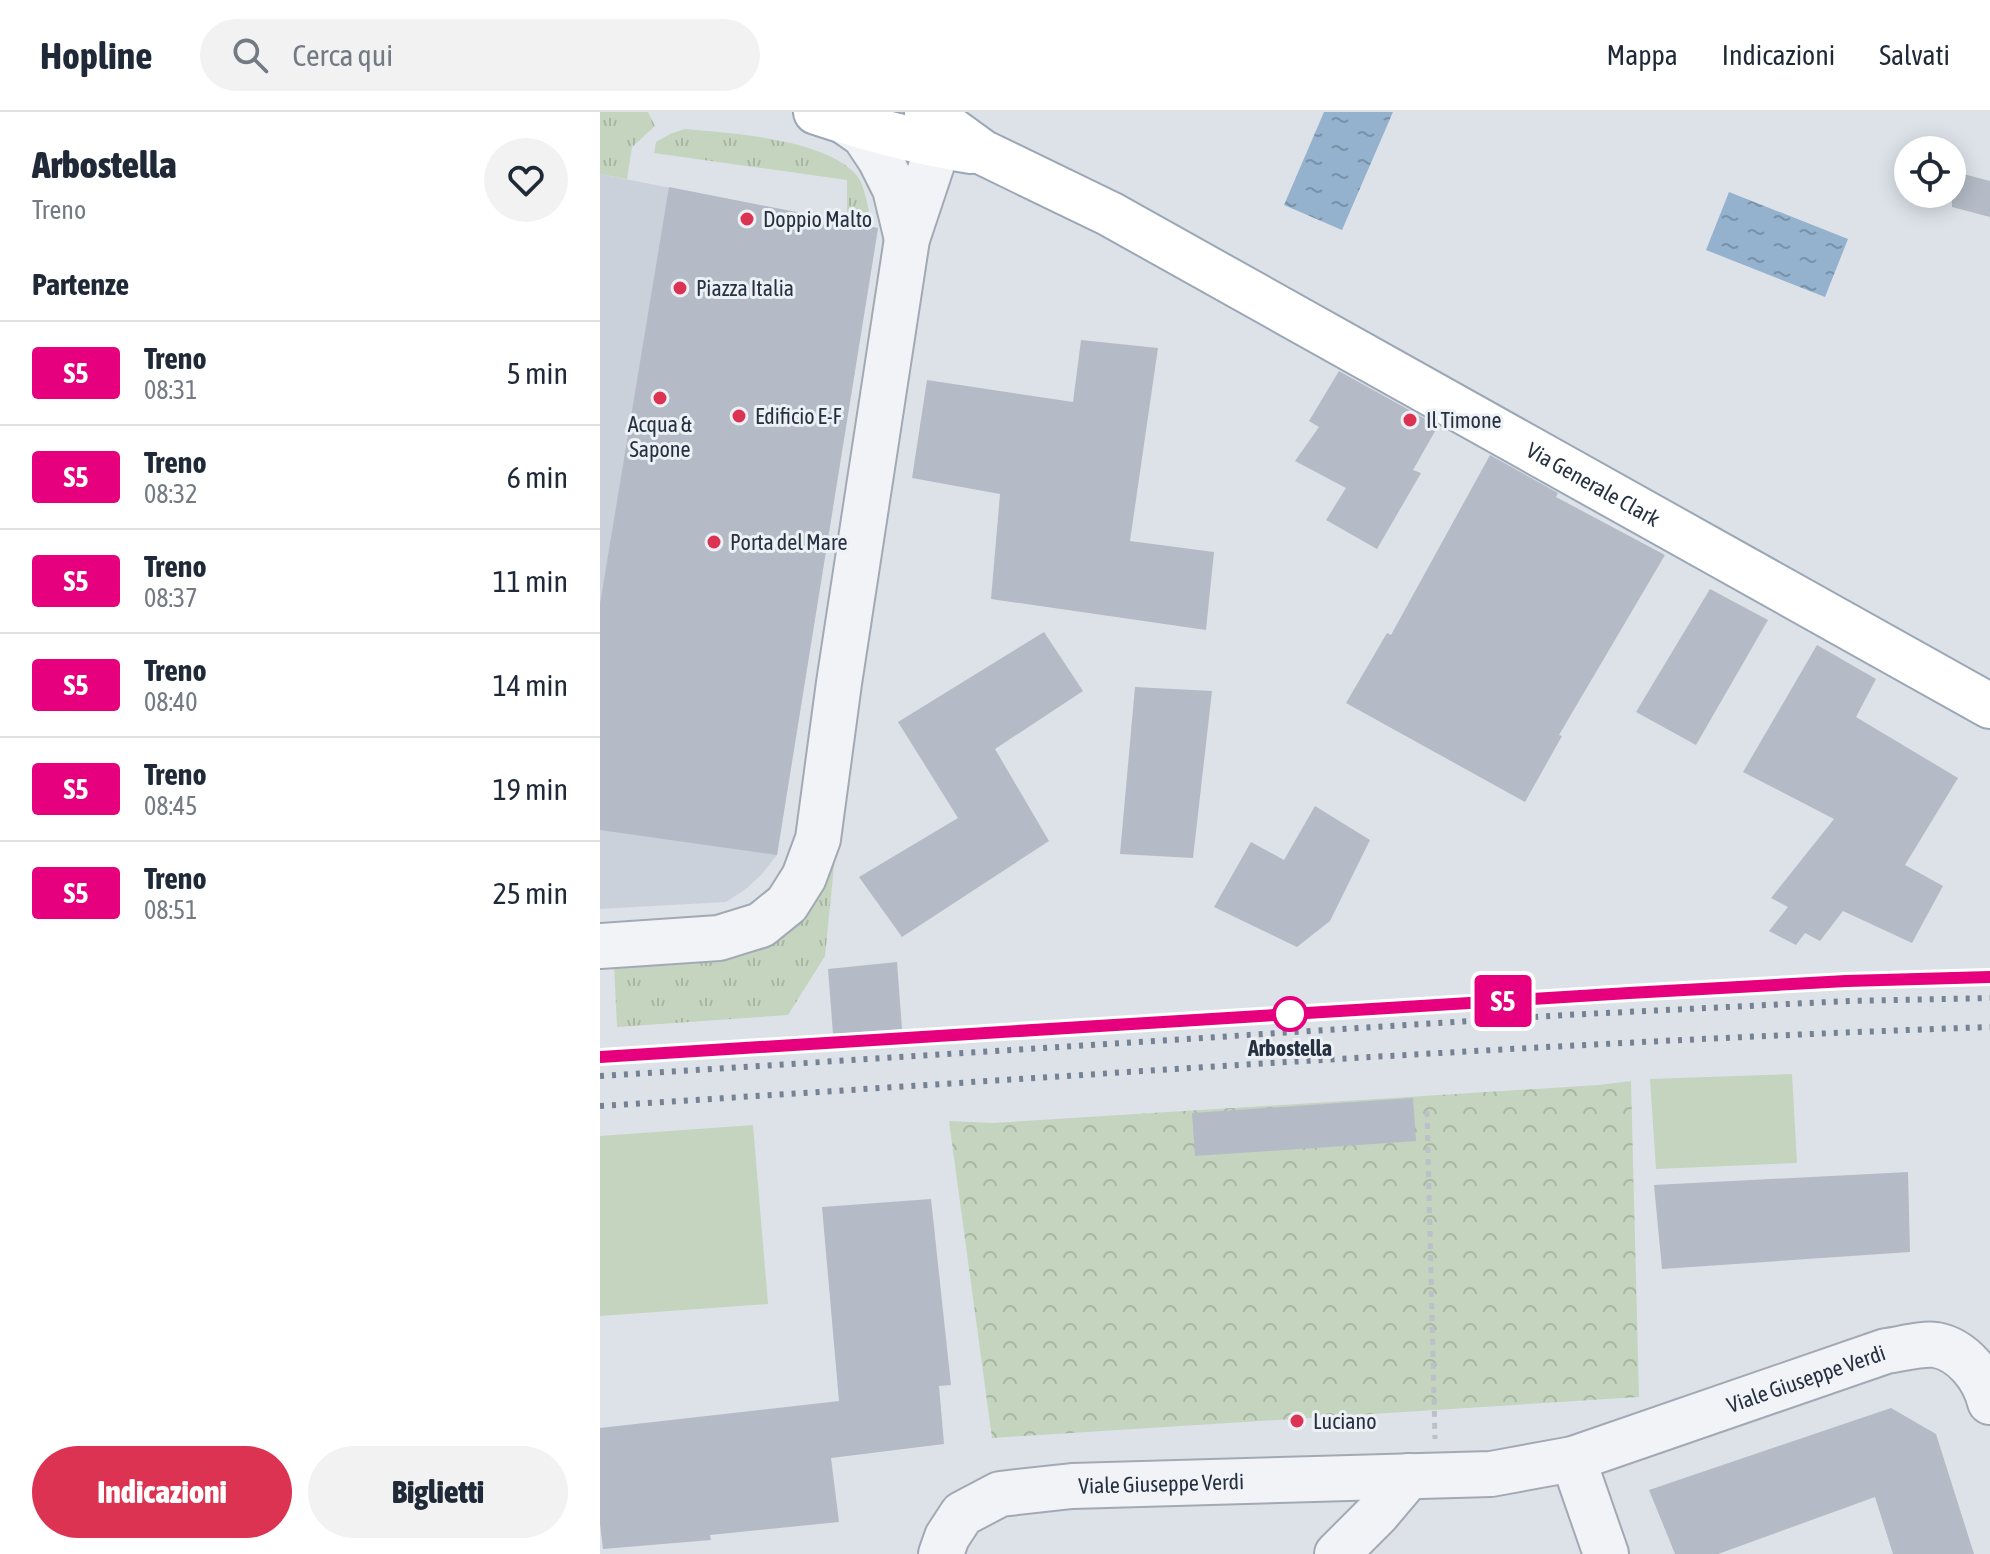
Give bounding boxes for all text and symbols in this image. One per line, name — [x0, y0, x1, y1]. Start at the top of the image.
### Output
search box — [200, 19, 760, 91]
icon: search — [228, 33, 272, 77]
text: Hopline — [40, 34, 152, 77]
text: Cerca qui — [292, 38, 393, 72]
text: Mappa — [1606, 39, 1678, 71]
text: Indicazioni — [1722, 39, 1835, 71]
text: Salvati — [1879, 39, 1950, 71]
map controls — [1894, 136, 1966, 208]
button: locate — [1894, 136, 1966, 208]
button: heart — [484, 138, 568, 222]
text: Arbostella — [32, 143, 177, 186]
text: Treno — [32, 195, 86, 225]
place label: Doppio Malto — [763, 206, 872, 232]
marker: Doppio Malto — [738, 210, 756, 228]
text: Partenze — [32, 267, 129, 301]
place label: Piazza Italia — [696, 275, 794, 301]
marker: Piazza Italia — [671, 279, 689, 297]
text: Treno — [144, 341, 207, 375]
text: 5 min — [507, 356, 568, 390]
text: S5 — [64, 357, 88, 389]
text: 08:31 — [144, 375, 198, 405]
marker: Acqua & Sapone — [651, 389, 669, 407]
place label: Edificio E-F — [755, 403, 841, 429]
marker: Edificio E-F — [730, 407, 748, 425]
place label: Il Timone — [1426, 407, 1502, 433]
place label: Acqua & Sapone — [628, 411, 693, 462]
marker: Il Timone — [1401, 411, 1419, 429]
street label: Via Generale Clark — [1522, 437, 1665, 532]
text: Treno — [144, 445, 207, 479]
text: 6 min — [507, 460, 568, 494]
text: S5 — [64, 461, 88, 493]
text: 08:32 — [144, 479, 198, 509]
place label: Porta del Mare — [730, 529, 847, 555]
marker: Porta del Mare — [705, 533, 723, 551]
text: Treno — [144, 549, 207, 583]
text: 11 min — [493, 564, 568, 598]
text: S5 — [64, 565, 88, 597]
text: 08:37 — [144, 583, 198, 613]
text: Treno — [144, 653, 207, 687]
text: 14 min — [493, 668, 568, 702]
text: S5 — [64, 669, 88, 701]
text: 08:40 — [144, 687, 198, 717]
text: Treno — [144, 757, 207, 791]
text: 19 min — [493, 772, 568, 806]
text: S5 — [64, 773, 88, 805]
text: 08:45 — [144, 791, 198, 821]
text: Treno — [144, 861, 207, 895]
text: 25 min — [493, 876, 568, 910]
text: S5 — [64, 877, 88, 909]
text: 08:51 — [144, 895, 198, 925]
line badge: S5 — [1467, 975, 1539, 1027]
text: S5 — [1491, 985, 1515, 1017]
marker: Arbostella — [1273, 997, 1307, 1031]
place label: Arbostella — [1247, 1035, 1332, 1061]
street label: Viale Giuseppe Verdi — [1723, 1339, 1889, 1418]
place label: Luciano — [1313, 1408, 1377, 1434]
marker: Luciano — [1288, 1412, 1306, 1430]
button: Indicazioni — [32, 1446, 292, 1538]
button: Biglietti — [308, 1446, 568, 1538]
street label: Viale Giuseppe Verdi — [1078, 1468, 1244, 1499]

